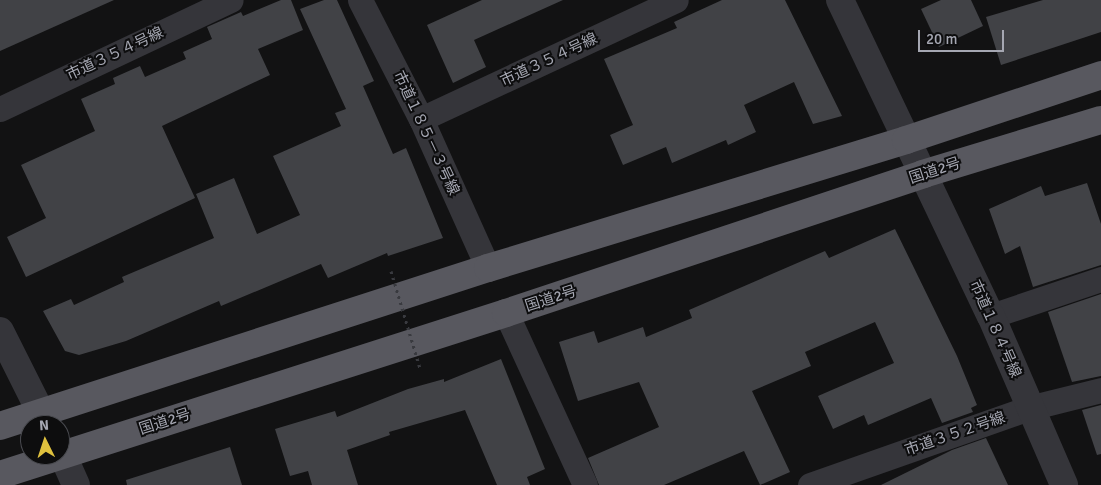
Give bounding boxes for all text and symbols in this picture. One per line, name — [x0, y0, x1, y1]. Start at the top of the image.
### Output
scale bar — [921, 20, 1007, 52]
street label: 市道３５４号線 — [64, 24, 166, 84]
street label: 市道３５４号線 — [498, 30, 600, 90]
text: 20 m — [926, 30, 957, 48]
street label: 市道１８５－３号線 — [389, 68, 463, 198]
street label: 国道2号 — [907, 154, 963, 188]
street label: 市道１８４号線 — [965, 277, 1025, 381]
street label: 国道2号 — [523, 282, 579, 316]
street label: 国道2号 — [137, 405, 193, 439]
street label: 市道３５２号線 — [902, 408, 1008, 460]
north arrow — [20, 415, 70, 465]
text: N — [39, 417, 49, 434]

